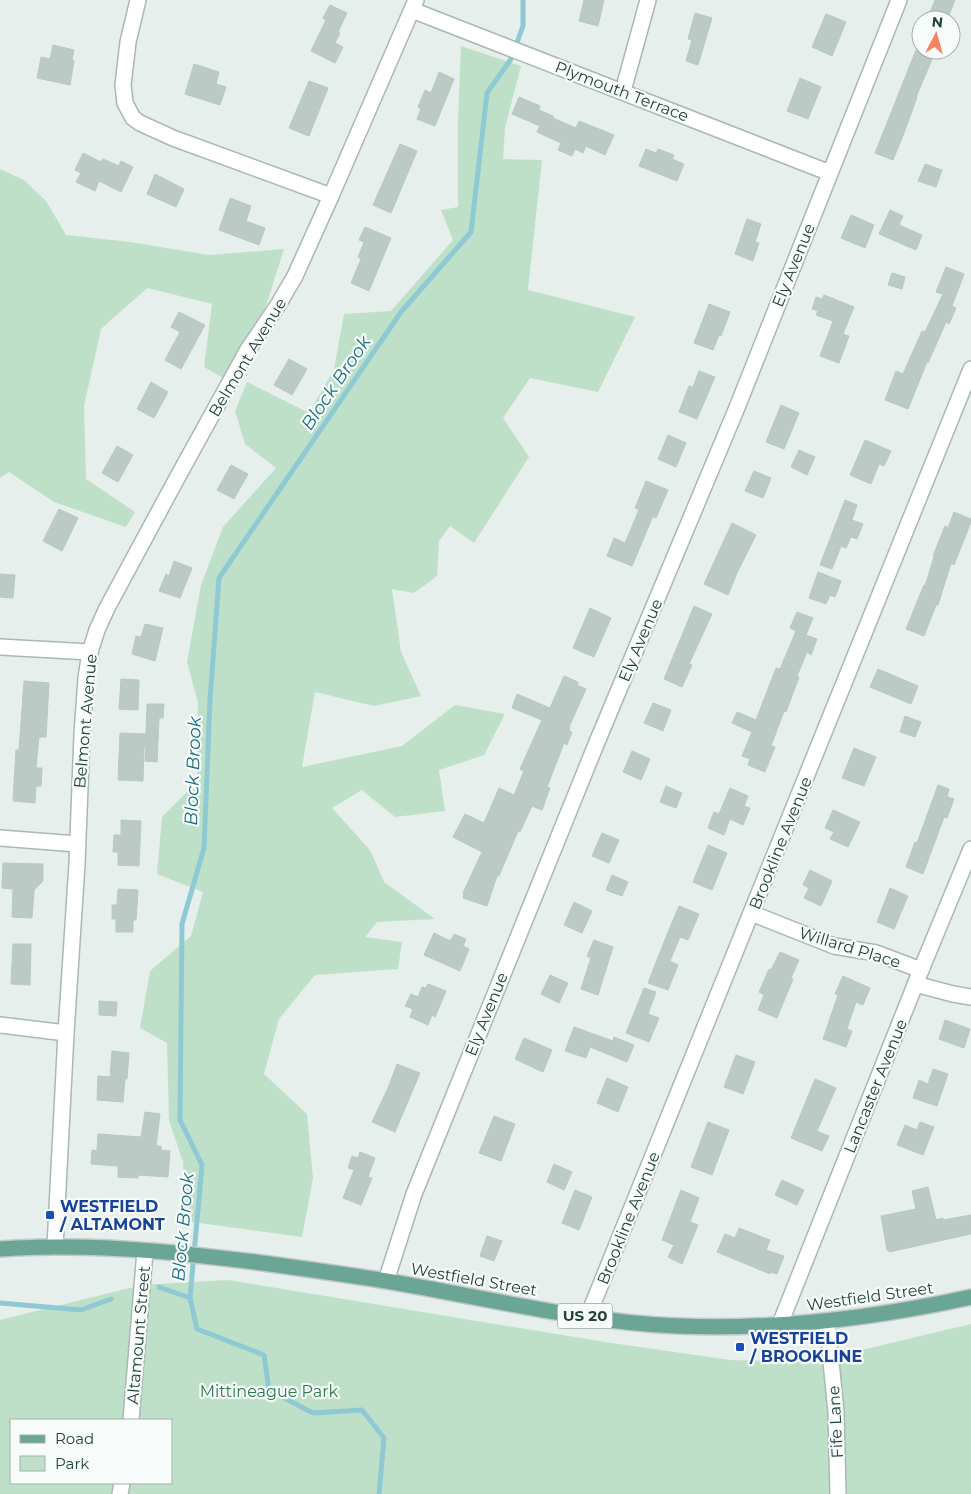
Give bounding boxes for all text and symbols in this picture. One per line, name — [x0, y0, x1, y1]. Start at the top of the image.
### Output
north arrow — [911, 10, 961, 60]
text: N — [931, 13, 944, 32]
street label: Plymouth Terrace — [552, 57, 691, 126]
street label: Ely Avenue — [768, 221, 819, 310]
street label: Belmont Avenue — [205, 295, 290, 420]
water label: Block Brook — [296, 331, 376, 434]
street label: Ely Avenue — [614, 596, 666, 684]
street label: Belmont Avenue — [70, 653, 101, 789]
water label: Block Brook — [180, 715, 206, 826]
street label: Brookline Avenue — [745, 774, 816, 912]
street label: Willard Place — [797, 923, 903, 972]
street label: Ely Avenue — [461, 970, 512, 1059]
street label: Lancaster Avenue — [840, 1016, 911, 1156]
street label: Brookline Avenue — [593, 1149, 664, 1287]
water label: Block Brook — [167, 1170, 199, 1282]
place label: WESTFIELD / ALTAMONT — [59, 1197, 165, 1234]
marker: WESTFIELD / ALTAMONT — [44, 1209, 56, 1221]
street label: Westfield Street — [409, 1259, 539, 1300]
street label: Altamount Street — [123, 1265, 154, 1405]
street label: Westfield Street — [805, 1278, 935, 1315]
road number: US 20 — [558, 1304, 612, 1328]
place label: WESTFIELD / BROOKLINE — [749, 1329, 862, 1366]
marker: WESTFIELD / BROOKLINE — [734, 1341, 746, 1353]
park label: Mittineague Park — [200, 1382, 339, 1401]
street label: Fife Lane — [824, 1385, 847, 1459]
legend — [10, 1419, 172, 1484]
text: Road — [55, 1429, 94, 1448]
text: Park — [55, 1454, 89, 1473]

